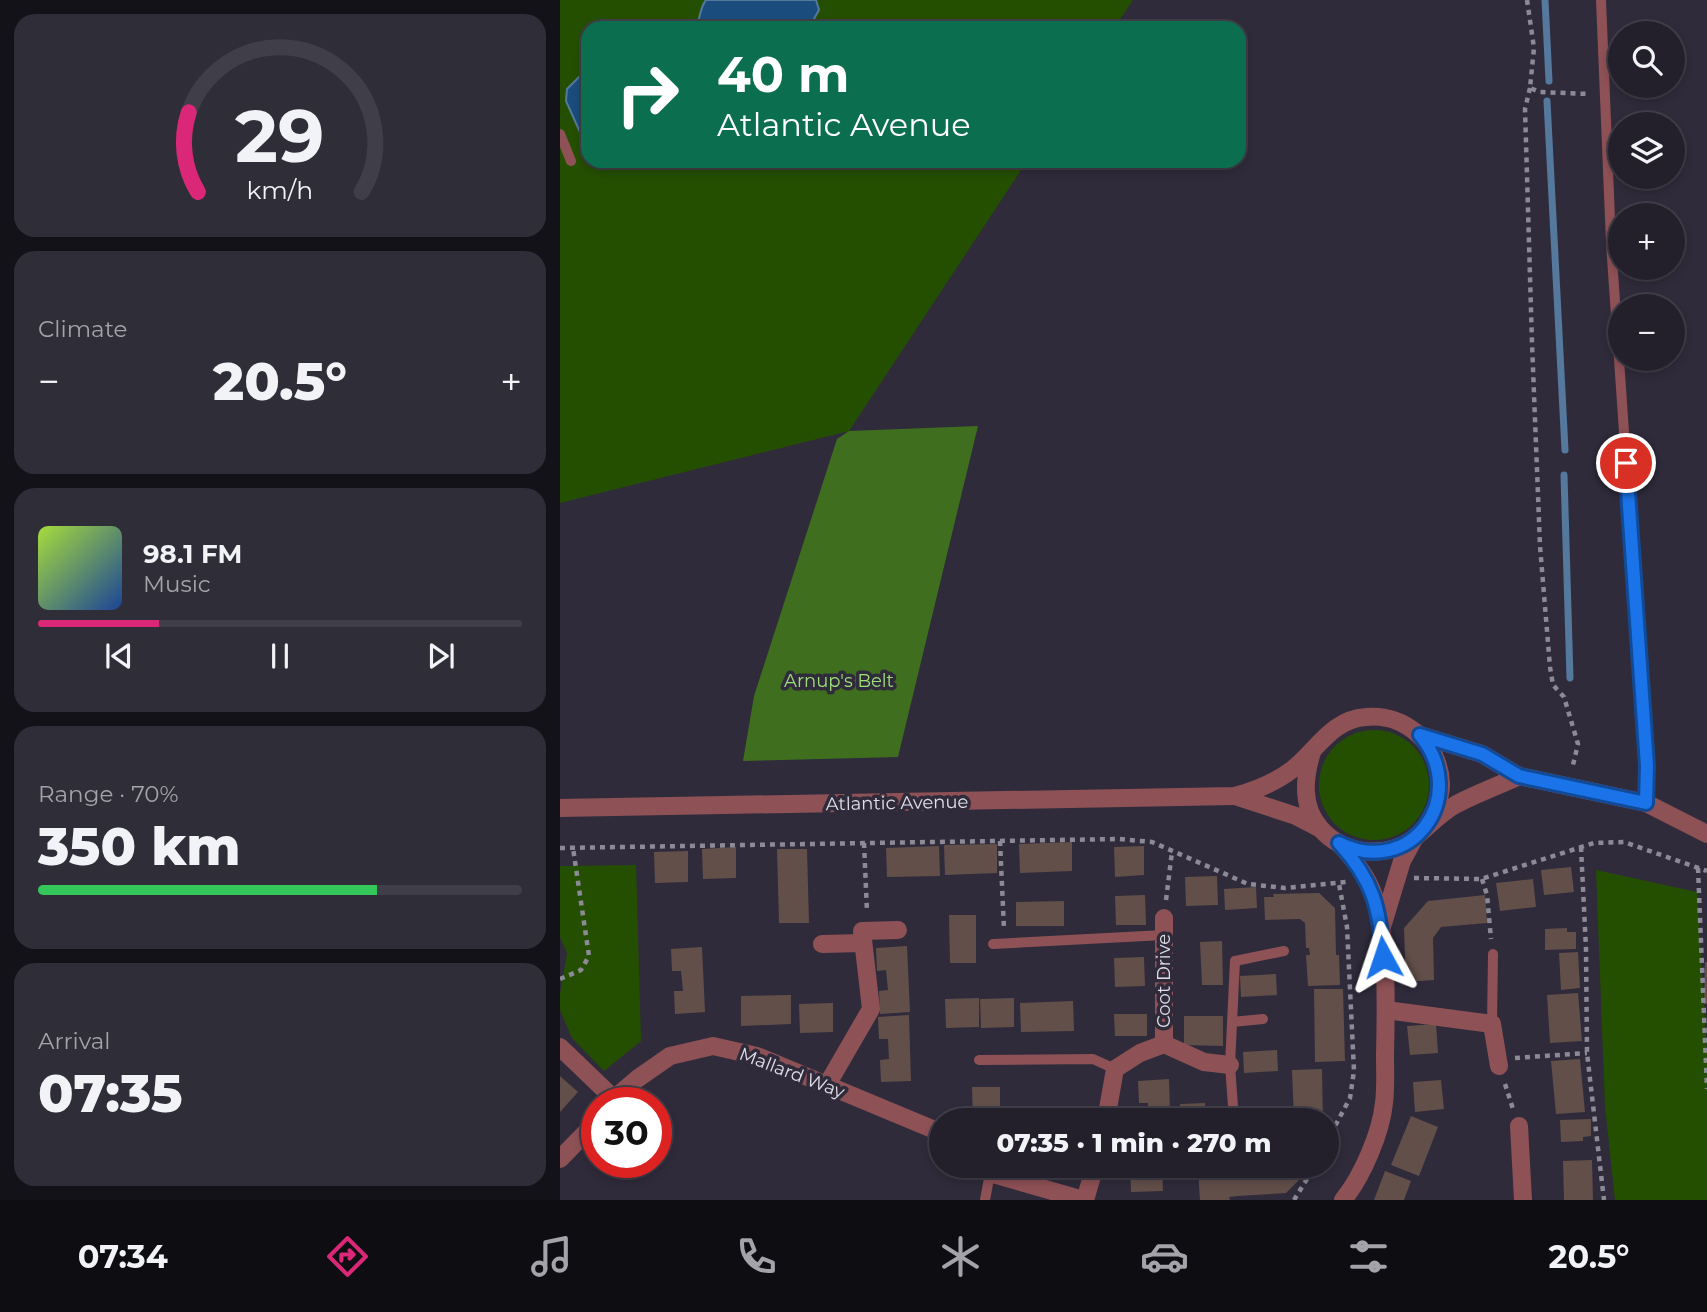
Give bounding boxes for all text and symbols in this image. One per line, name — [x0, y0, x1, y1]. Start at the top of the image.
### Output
map controls — [1608, 21, 1685, 371]
button: search — [1608, 21, 1685, 98]
text: 40 m — [717, 45, 849, 104]
icon: right — [602, 49, 693, 140]
text: 29 — [235, 92, 325, 180]
text: Atlantic Avenue — [717, 105, 971, 144]
button: layers — [1608, 112, 1685, 189]
text: km/h — [247, 174, 313, 204]
button: + — [1608, 203, 1685, 280]
button: − — [1608, 294, 1685, 371]
text: Climate — [38, 315, 127, 343]
text: 20.5° — [213, 350, 347, 413]
text: − — [38, 358, 60, 405]
text: + — [500, 358, 522, 405]
pin — [1596, 433, 1656, 493]
icon: arrive — [1607, 444, 1645, 482]
text: 98.1 FM — [143, 538, 242, 570]
text: Music — [143, 570, 211, 598]
icon: previous — [100, 637, 138, 675]
icon: pause — [261, 637, 299, 675]
icon: next — [422, 637, 460, 675]
park label: Arnup's Belt — [784, 670, 894, 692]
text: Range · 70% — [38, 780, 179, 808]
street label: Atlantic Avenue — [825, 791, 969, 815]
text: 350 km — [38, 815, 241, 878]
position arrow — [1346, 920, 1420, 994]
street label: Coot Drive — [1153, 934, 1175, 1028]
text: Arrival — [38, 1027, 111, 1055]
street label: Mallard Way — [736, 1043, 848, 1103]
text: 07:35 — [38, 1062, 182, 1125]
speed limit sign: 30 — [581, 1087, 672, 1178]
text: 07:35 · 1 min · 270 m — [997, 1127, 1271, 1159]
icon: directions — [323, 1232, 372, 1281]
icon: music — [527, 1232, 576, 1281]
icon: phone — [732, 1232, 781, 1281]
icon: climate — [936, 1232, 985, 1281]
icon: car — [1140, 1232, 1189, 1281]
icon: filters — [1344, 1232, 1393, 1281]
text: 07:34 — [78, 1237, 168, 1276]
text: 20.5° — [1549, 1237, 1629, 1276]

